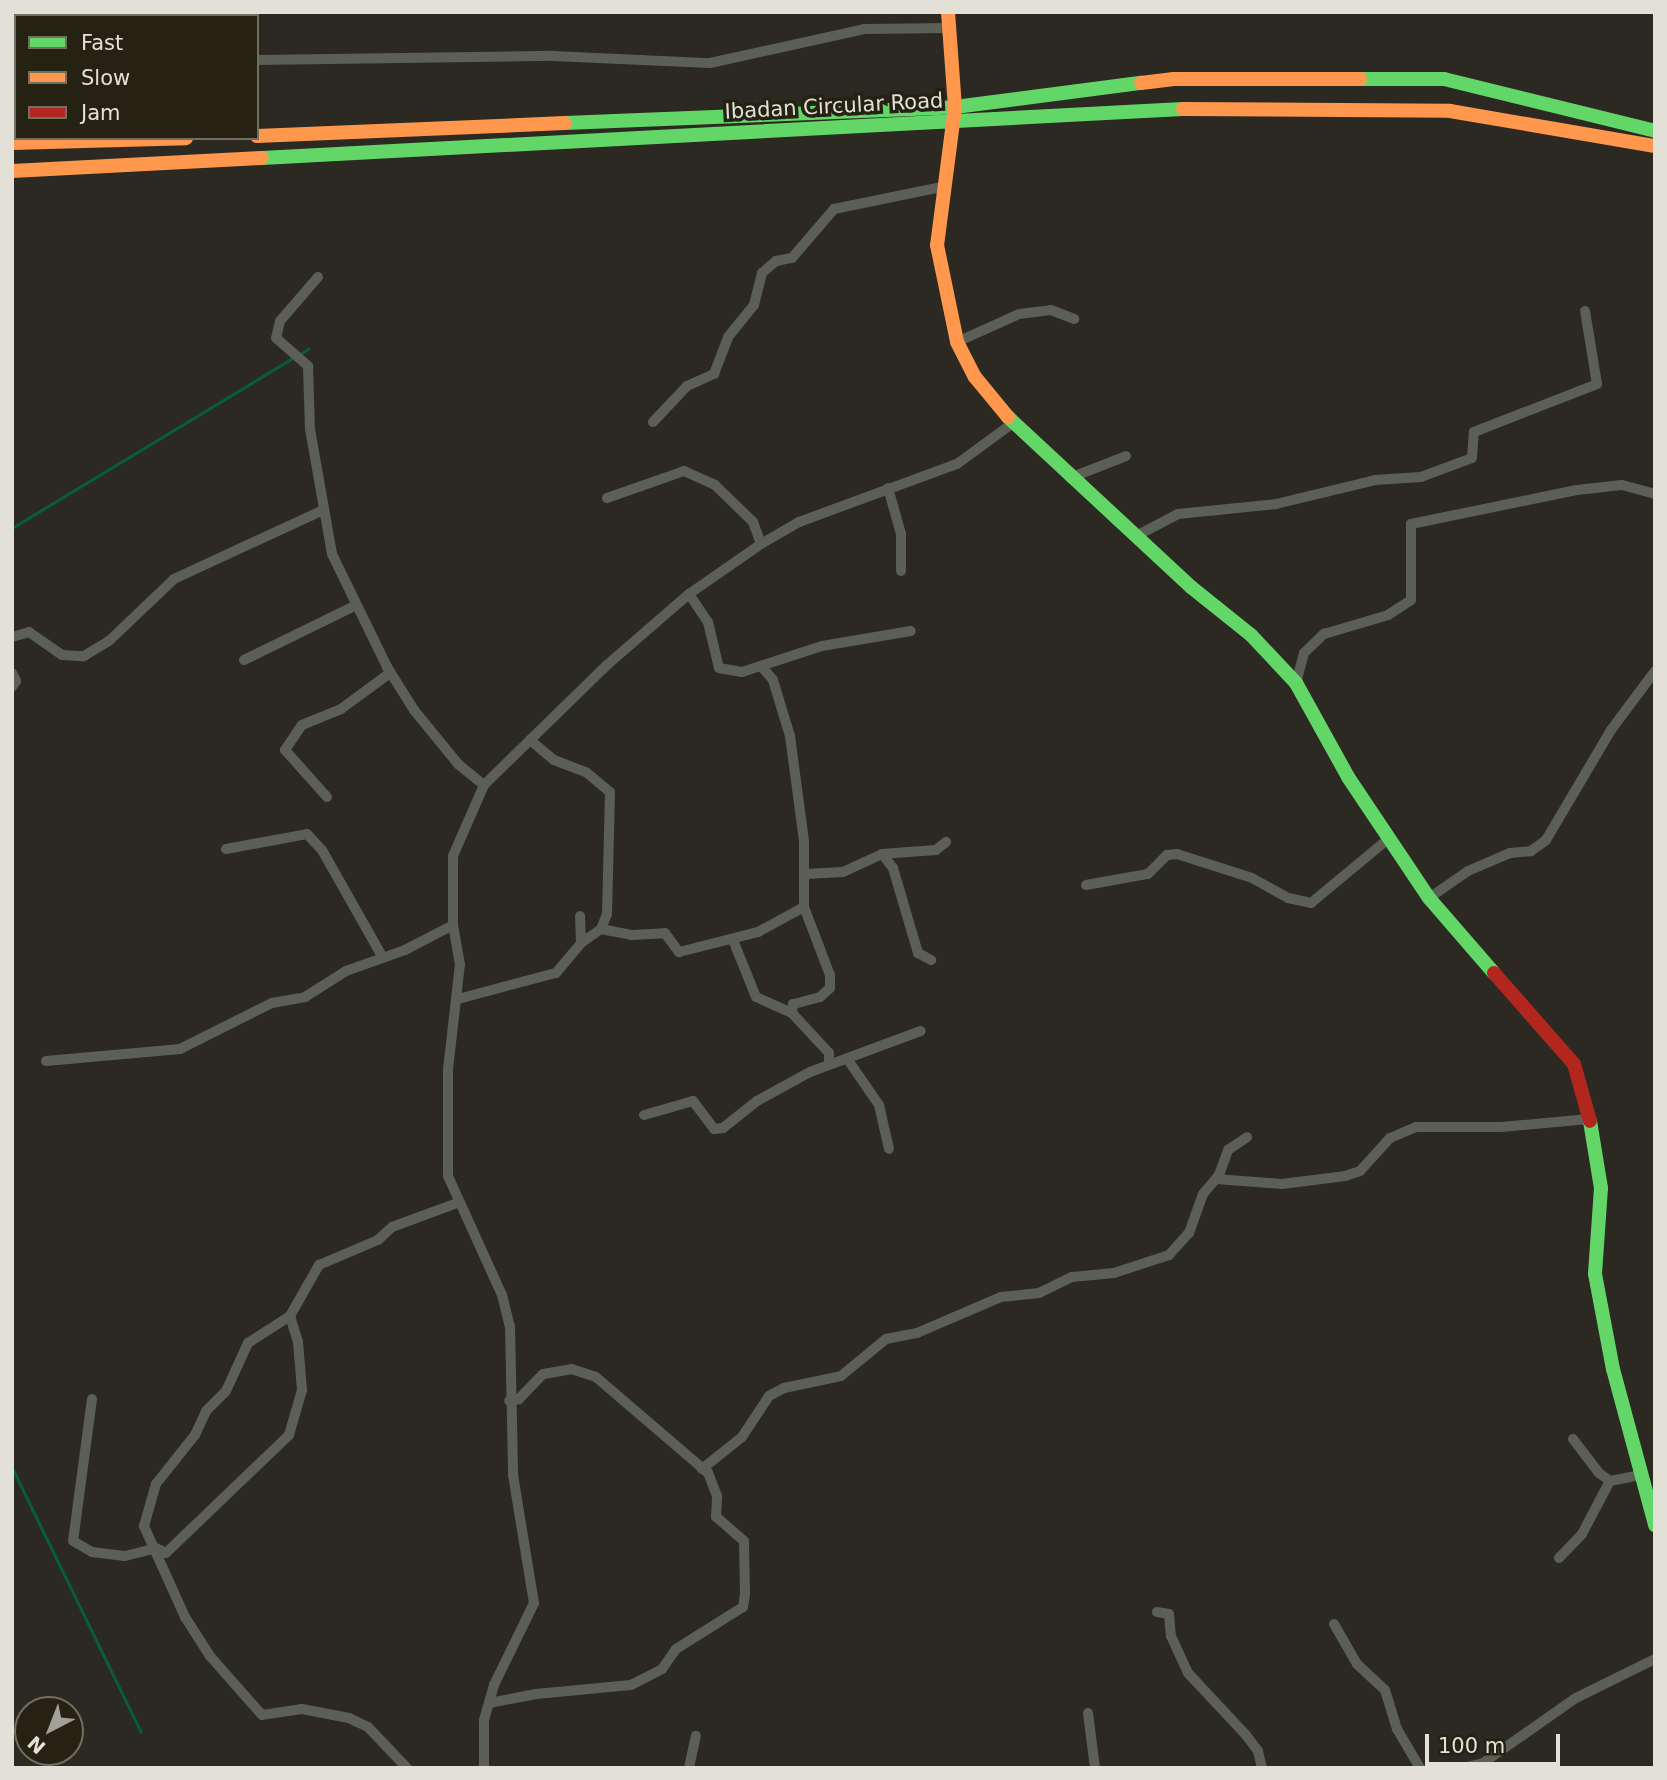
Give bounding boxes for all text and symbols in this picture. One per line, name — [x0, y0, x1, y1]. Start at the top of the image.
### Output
legend — [14, 14, 259, 140]
text: Fast — [81, 31, 123, 55]
text: Slow — [81, 66, 130, 90]
street label: Ibadan Circular Road — [724, 88, 944, 124]
text: Jam — [81, 101, 121, 125]
north arrow — [14, 1696, 84, 1766]
scale bar — [1429, 1720, 1564, 1764]
text: N — [23, 1732, 50, 1759]
text: 100 m — [1438, 1734, 1505, 1758]

